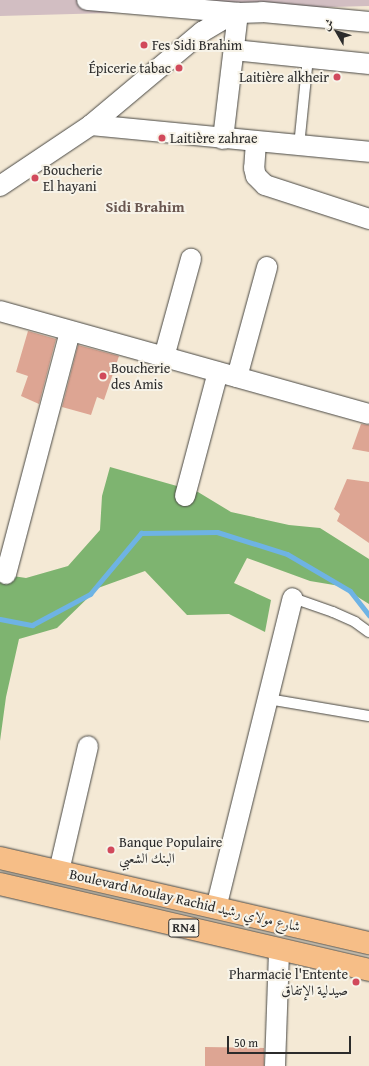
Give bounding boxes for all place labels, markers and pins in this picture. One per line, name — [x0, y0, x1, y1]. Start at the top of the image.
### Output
place label: Fes Sidi Brahim — [152, 37, 242, 53]
marker: Fes Sidi Brahim — [139, 40, 149, 50]
place label: Épicerie tabac — [89, 60, 171, 76]
marker: Épicerie tabac — [174, 63, 184, 73]
place label: Laitière alkheir — [239, 69, 329, 85]
marker: Laitière alkheir — [332, 72, 342, 82]
place label: Laitière zahrae — [170, 130, 257, 146]
marker: Laitière zahrae — [157, 133, 167, 143]
place label: Boucherie El hayani — [43, 162, 102, 194]
marker: Boucherie El hayani — [30, 173, 40, 183]
place label: Boucherie des Amis — [111, 360, 170, 392]
marker: Boucherie des Amis — [98, 371, 108, 381]
place label: Banque Populaire البنك الشعبي — [119, 834, 222, 866]
marker: Banque Populaire البنك الشعبي — [106, 845, 116, 855]
place label: Pharmacie l'Entente صيدلية الإتفاق — [229, 966, 348, 998]
marker: Pharmacie l'Entente صيدلية الإتفاق — [351, 977, 361, 987]

